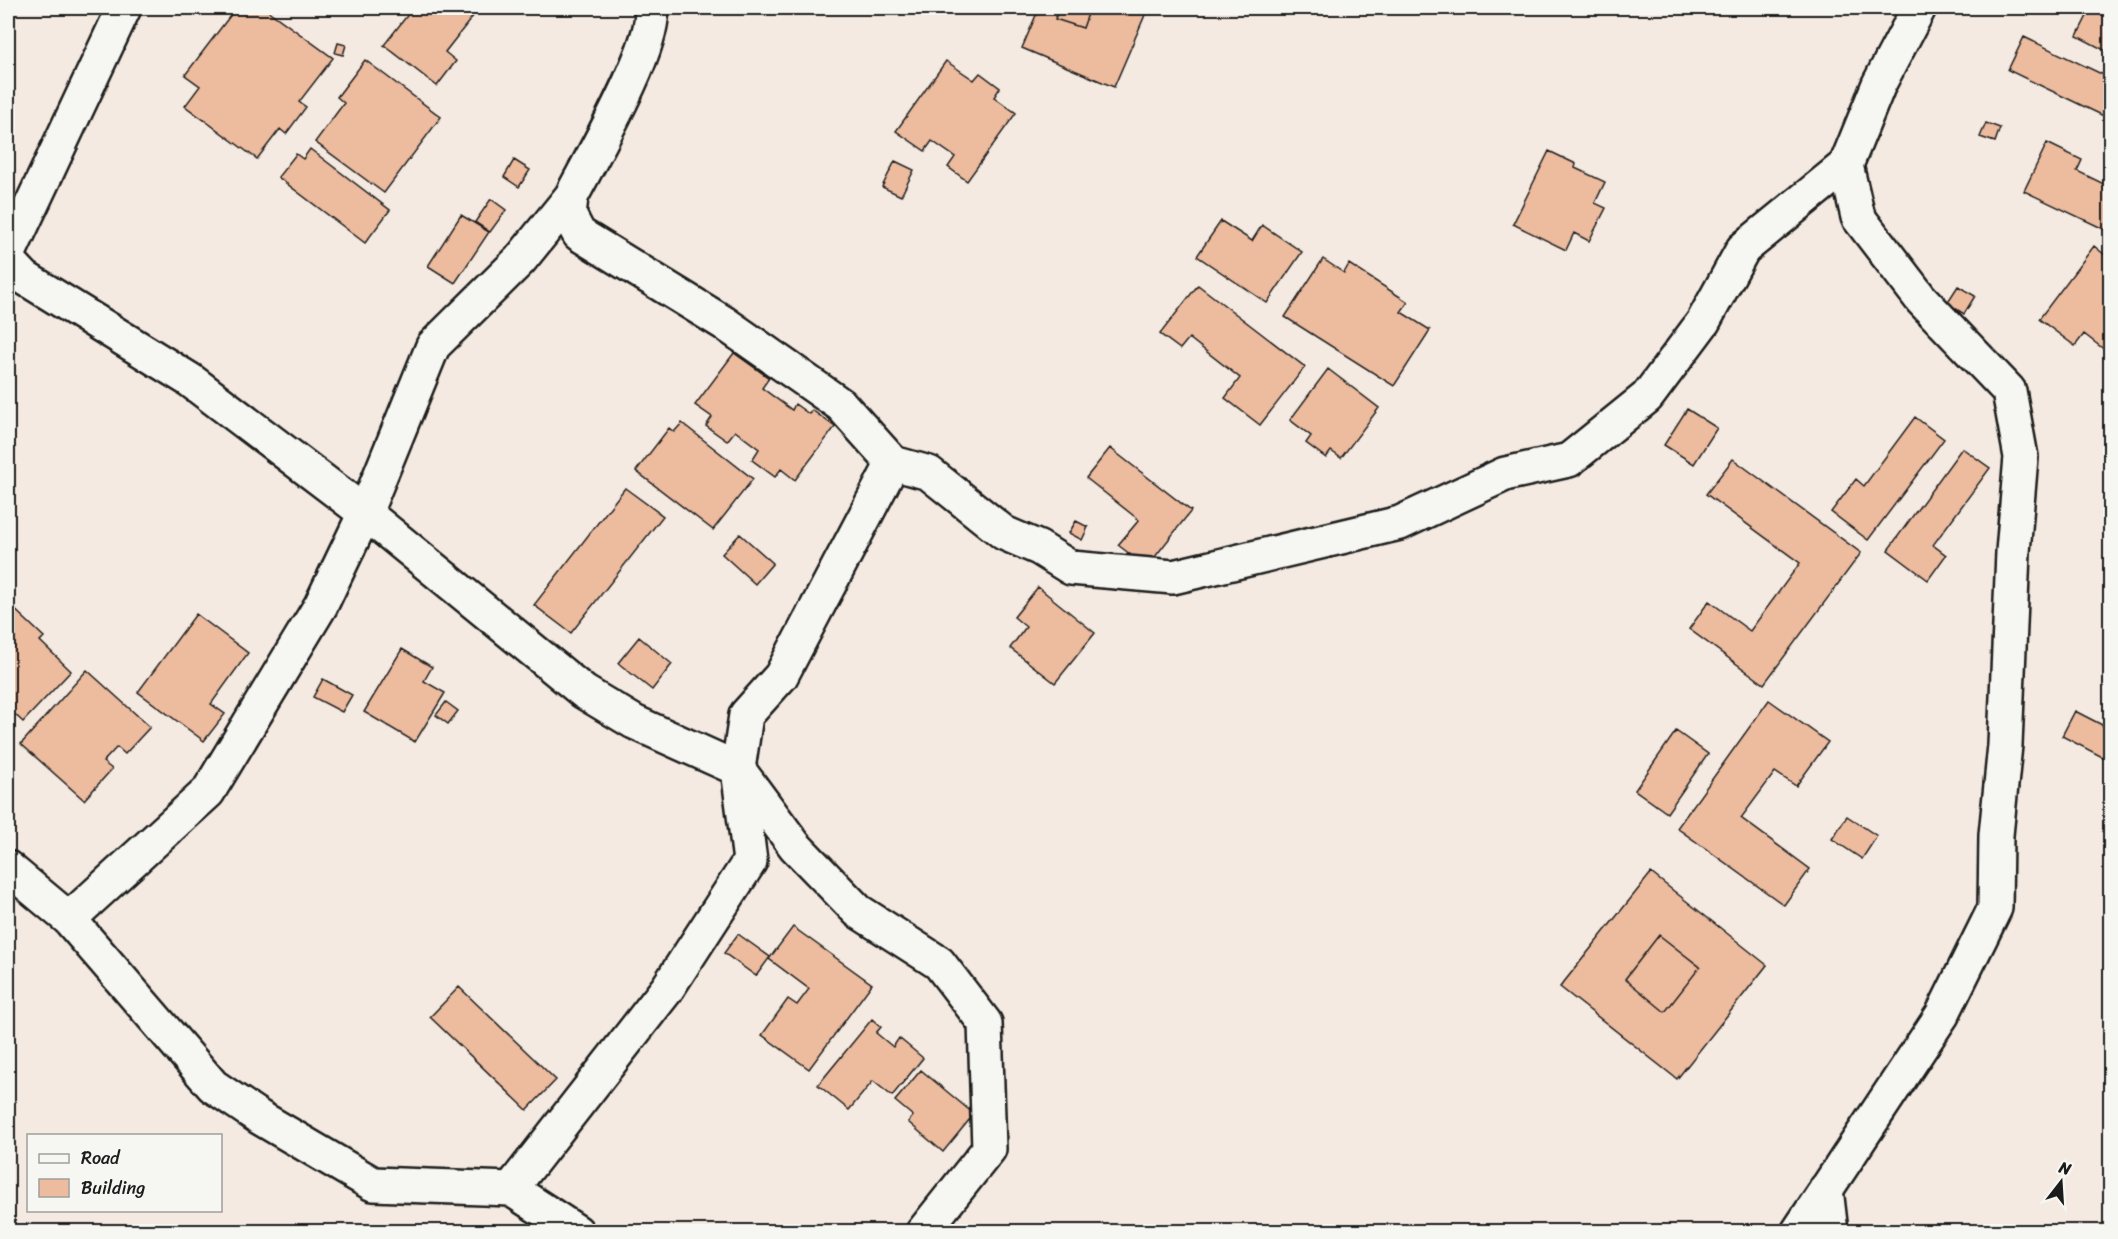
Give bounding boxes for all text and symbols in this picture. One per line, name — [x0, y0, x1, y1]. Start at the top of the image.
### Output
legend — [27, 1134, 222, 1212]
text: Road — [81, 1142, 121, 1174]
north arrow — [2031, 1152, 2091, 1212]
text: N — [2055, 1152, 2076, 1184]
text: Building — [81, 1172, 145, 1204]

